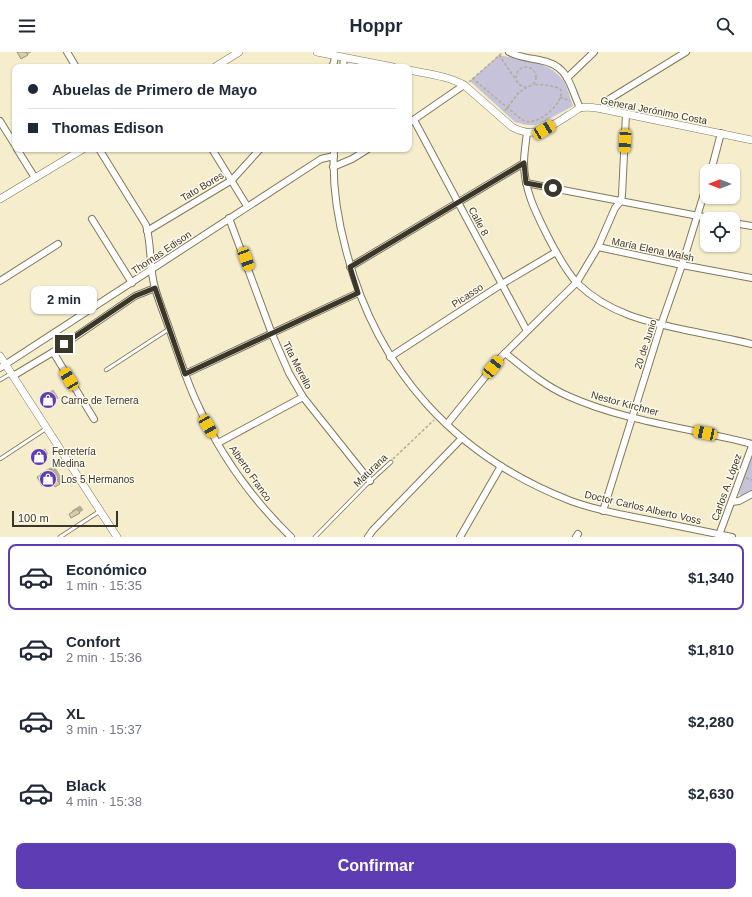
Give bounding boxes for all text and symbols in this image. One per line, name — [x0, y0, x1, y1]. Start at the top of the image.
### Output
icon: menu — [16, 15, 38, 37]
icon: search — [714, 15, 736, 37]
text: Hoppr — [350, 16, 403, 36]
text: Abuelas de Primero de Mayo — [52, 81, 257, 98]
street label: General Jerónimo Costa — [600, 95, 709, 126]
text: Thomas Edison — [52, 119, 164, 136]
car — [531, 119, 557, 141]
car — [618, 129, 632, 153]
north arrow — [700, 164, 740, 204]
map controls — [700, 164, 740, 252]
street label: Tato Bores — [179, 169, 226, 203]
route start — [544, 179, 562, 197]
street label: Calle 8 — [466, 205, 491, 238]
button: locate — [700, 212, 740, 252]
street label: Thomas Edison — [129, 228, 193, 276]
street label: María Elena Walsh — [611, 235, 695, 264]
car — [236, 246, 256, 272]
street label: Picasso — [450, 281, 485, 310]
callout: 2 min — [31, 286, 97, 314]
text: 2 min — [47, 292, 81, 307]
street label: 20 de Junio — [632, 317, 659, 370]
route end — [55, 335, 73, 353]
street label: Tita Merello — [281, 340, 314, 391]
car — [481, 354, 505, 380]
car — [58, 366, 80, 392]
street label: Nestor Kirchner — [590, 389, 660, 418]
shop icon: Carne de Ternera — [38, 390, 58, 410]
place label: Carne de Ternera — [61, 395, 139, 406]
car — [197, 413, 219, 439]
car — [692, 425, 718, 441]
street label: Alberto Franco — [227, 443, 274, 504]
place label: Ferretería Medina — [52, 446, 96, 469]
shop icon: Ferretería Medina — [29, 447, 49, 467]
street label: Maturana — [351, 451, 390, 489]
street label: Carlos A. López — [709, 452, 744, 522]
shop icon: Los 5 Hermanos — [38, 469, 58, 489]
place label: Los 5 Hermanos — [61, 474, 134, 485]
street label: Doctor Carlos Alberto Voss — [583, 489, 702, 526]
scale bar — [12, 509, 118, 528]
text: 100 m — [18, 512, 49, 524]
icon: car — [18, 559, 54, 595]
text: Económico — [66, 561, 147, 578]
text: $1,340 — [688, 569, 734, 586]
text: 1 min · 15:35 — [66, 578, 142, 593]
icon: car — [18, 631, 54, 667]
text: Confort — [66, 633, 120, 650]
text: $1,810 — [688, 641, 734, 658]
text: 2 min · 15:36 — [66, 650, 142, 665]
icon: car — [18, 703, 54, 739]
text: XL — [66, 705, 85, 722]
text: $2,280 — [688, 713, 734, 730]
text: 3 min · 15:37 — [66, 722, 142, 737]
icon: car — [18, 775, 54, 811]
text: Black — [66, 777, 106, 794]
text: $2,630 — [688, 785, 734, 802]
text: 4 min · 15:38 — [66, 794, 142, 809]
button: Confirmar — [16, 843, 736, 889]

